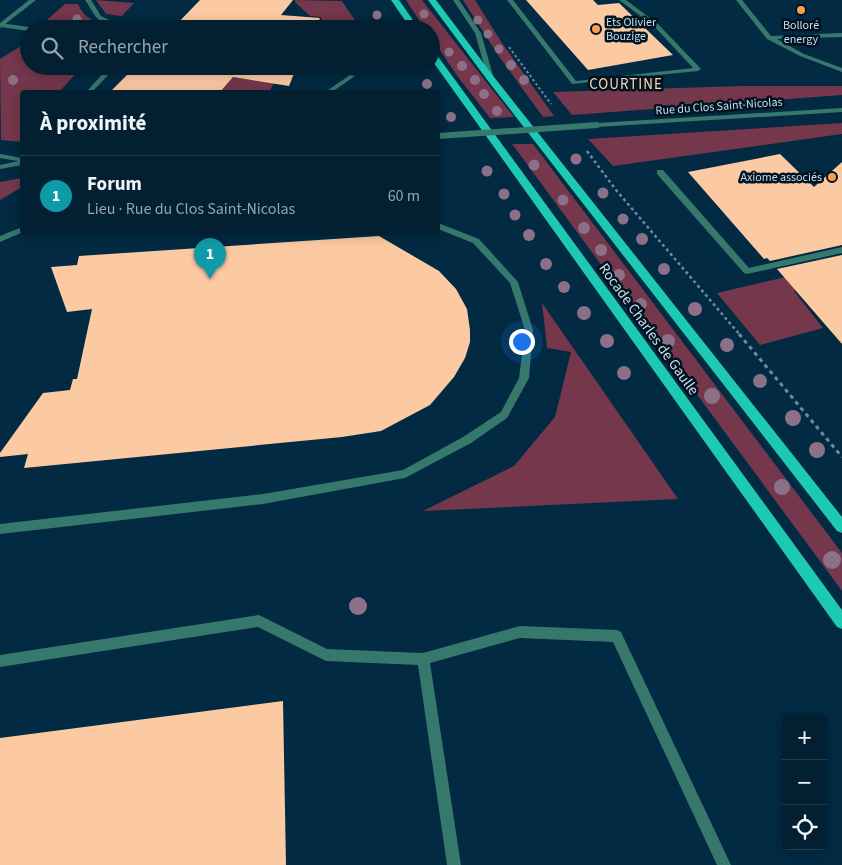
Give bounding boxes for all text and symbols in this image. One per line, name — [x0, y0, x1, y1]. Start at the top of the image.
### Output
marker: Bolloré energy — [795, 4, 807, 16]
place label: Ets Olivier Bouzige — [606, 14, 657, 45]
place label: Bolloré energy — [783, 17, 819, 48]
search box — [20, 20, 440, 75]
marker: Ets Olivier Bouzige — [590, 23, 602, 35]
icon: search — [38, 34, 66, 62]
text: Rechercher — [78, 34, 168, 61]
district label: COURTINE — [589, 74, 663, 95]
street label: Rue du Clos Saint-Nicolas — [655, 94, 783, 119]
text: À proximité — [40, 108, 146, 138]
place label: Axiome associés — [740, 169, 822, 186]
text: Forum — [87, 171, 142, 198]
marker: Axiome associés — [826, 171, 838, 183]
text: 1 — [52, 185, 60, 207]
text: 60 m — [388, 185, 420, 207]
text: Lieu · Rue du Clos Saint-Nicolas — [87, 198, 295, 220]
pin: 1 — [194, 238, 226, 279]
street label: Rocade Charles de Gaulle — [594, 259, 704, 400]
your location — [509, 329, 535, 355]
map controls — [782, 715, 827, 850]
button: + — [782, 715, 827, 760]
button: − — [782, 760, 827, 805]
button: locate — [782, 805, 827, 850]

